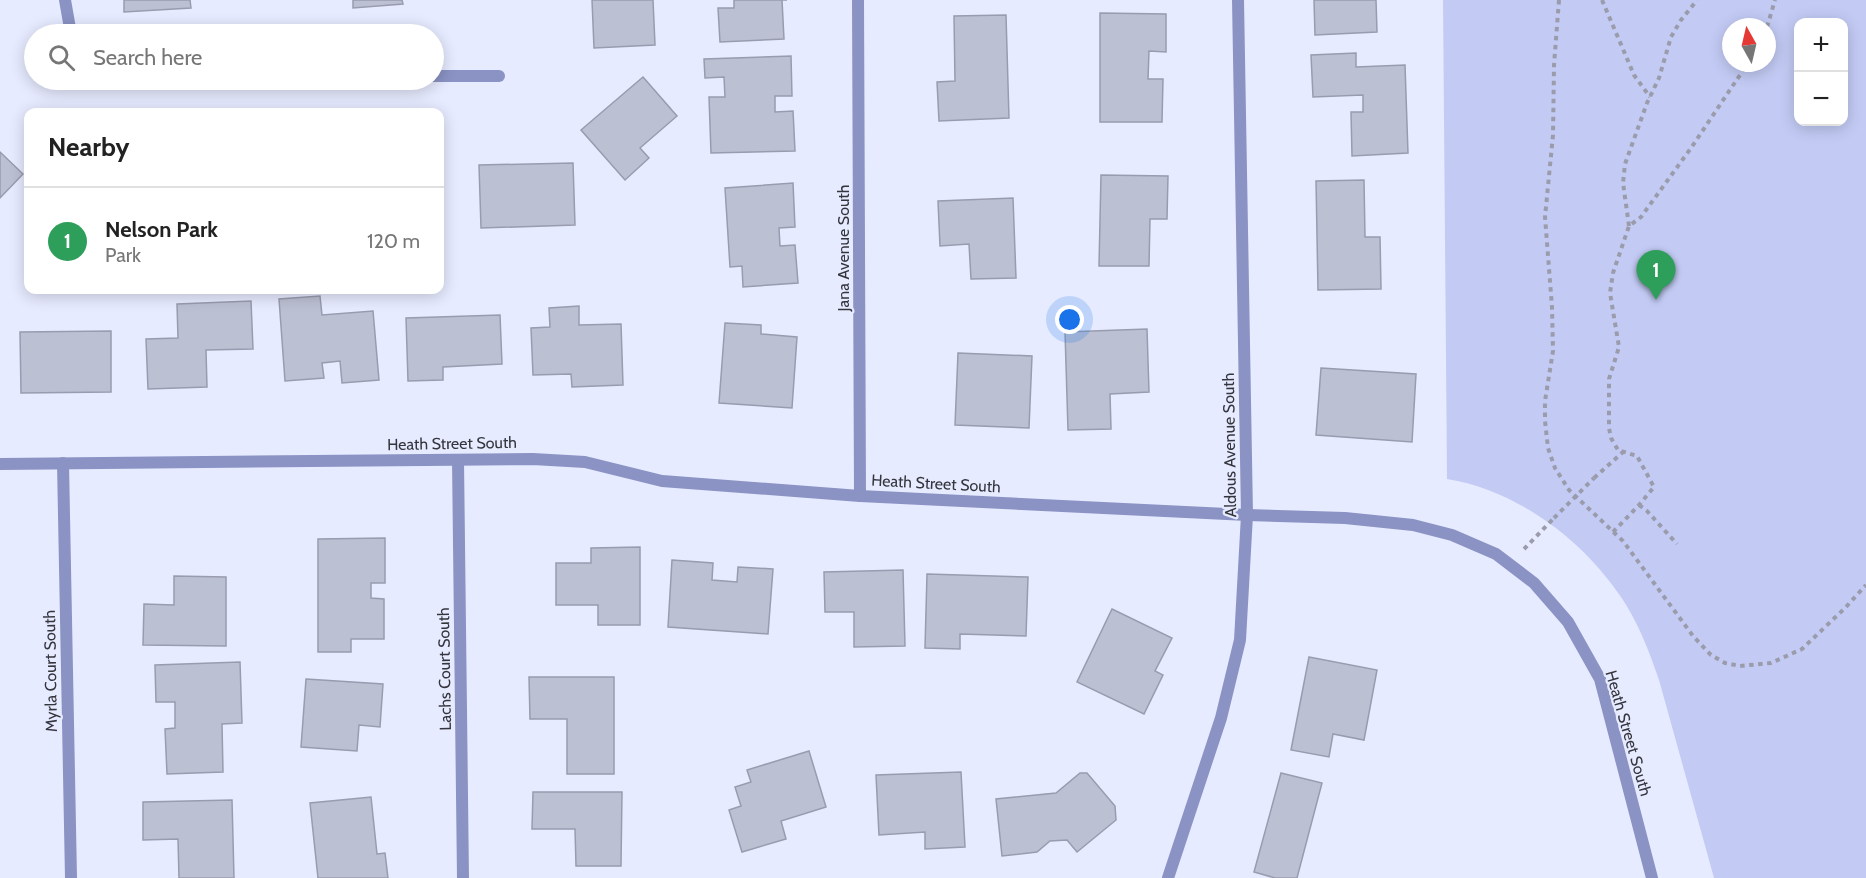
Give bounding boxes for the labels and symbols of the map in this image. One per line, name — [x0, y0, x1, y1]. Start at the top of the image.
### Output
north arrow — [1722, 18, 1776, 72]
street label: Jana Avenue South — [834, 185, 853, 312]
pin: 1 — [1636, 250, 1676, 300]
your location — [1055, 305, 1084, 334]
street label: Aldous Avenue South — [1219, 373, 1240, 517]
street label: Heath Street South — [387, 433, 517, 454]
street label: Heath Street South — [871, 471, 1001, 496]
street label: Lachs Court South — [434, 607, 455, 731]
street label: Myrla Court South — [40, 610, 61, 732]
street label: Heath Street South — [1602, 668, 1656, 798]

